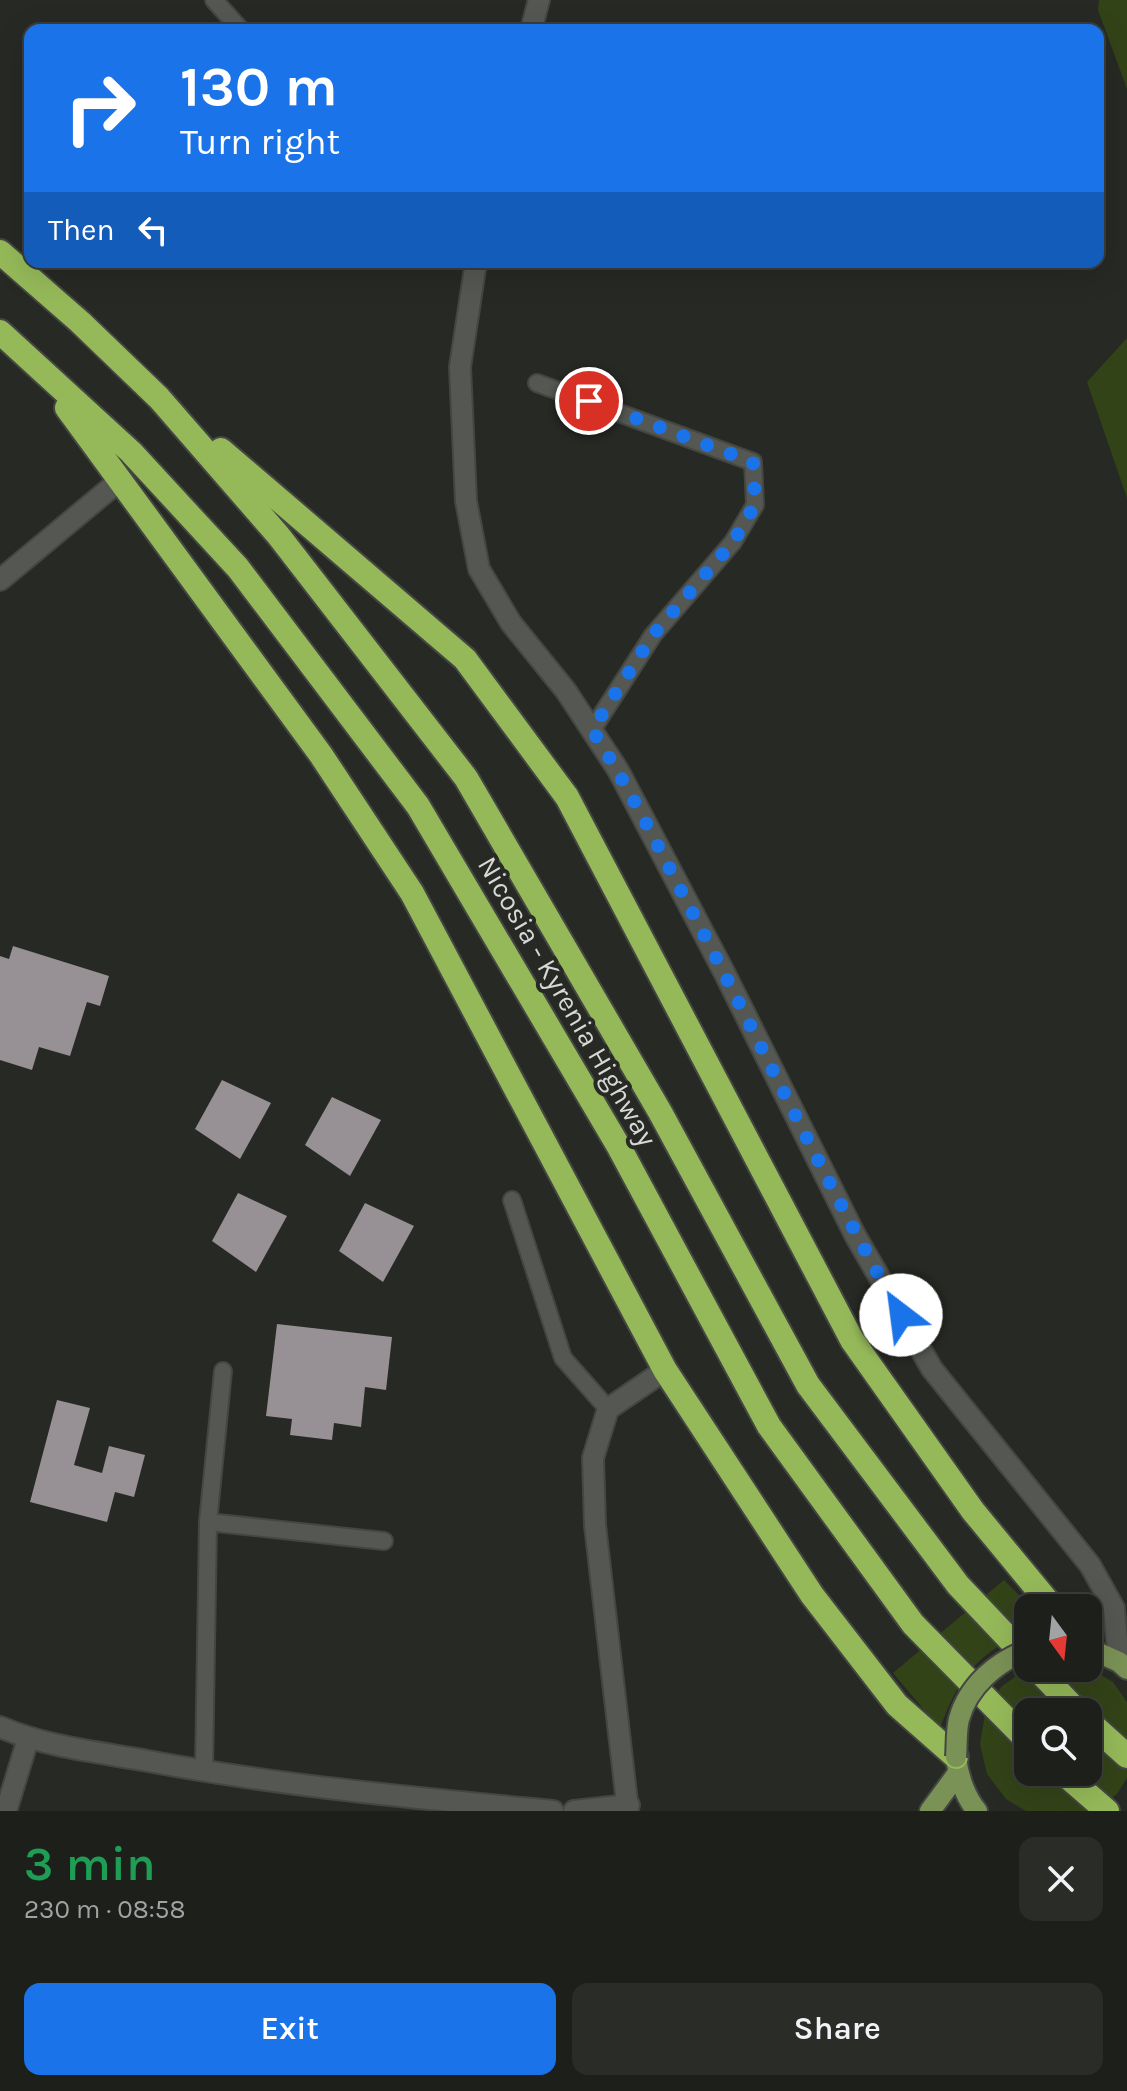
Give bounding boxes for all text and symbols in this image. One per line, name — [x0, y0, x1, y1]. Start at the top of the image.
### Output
text: 130 m — [180, 54, 338, 119]
icon: right — [48, 56, 152, 160]
text: Turn right — [180, 121, 340, 163]
icon: left — [131, 208, 175, 252]
text: Then — [48, 212, 115, 248]
pin — [555, 367, 623, 435]
icon: arrive — [567, 379, 611, 423]
street label: Nicosia - Kyrenia Highway — [471, 850, 664, 1152]
position arrow — [859, 1273, 943, 1357]
north arrow — [1014, 1594, 1102, 1682]
map controls — [1014, 1594, 1102, 1786]
button: search — [1014, 1698, 1102, 1786]
text: 3 min — [24, 1836, 156, 1892]
button: close — [1019, 1837, 1103, 1921]
text: 230 m · 08:58 — [24, 1894, 185, 1925]
button: Exit — [24, 1983, 556, 2075]
button: Share — [572, 1983, 1103, 2075]

